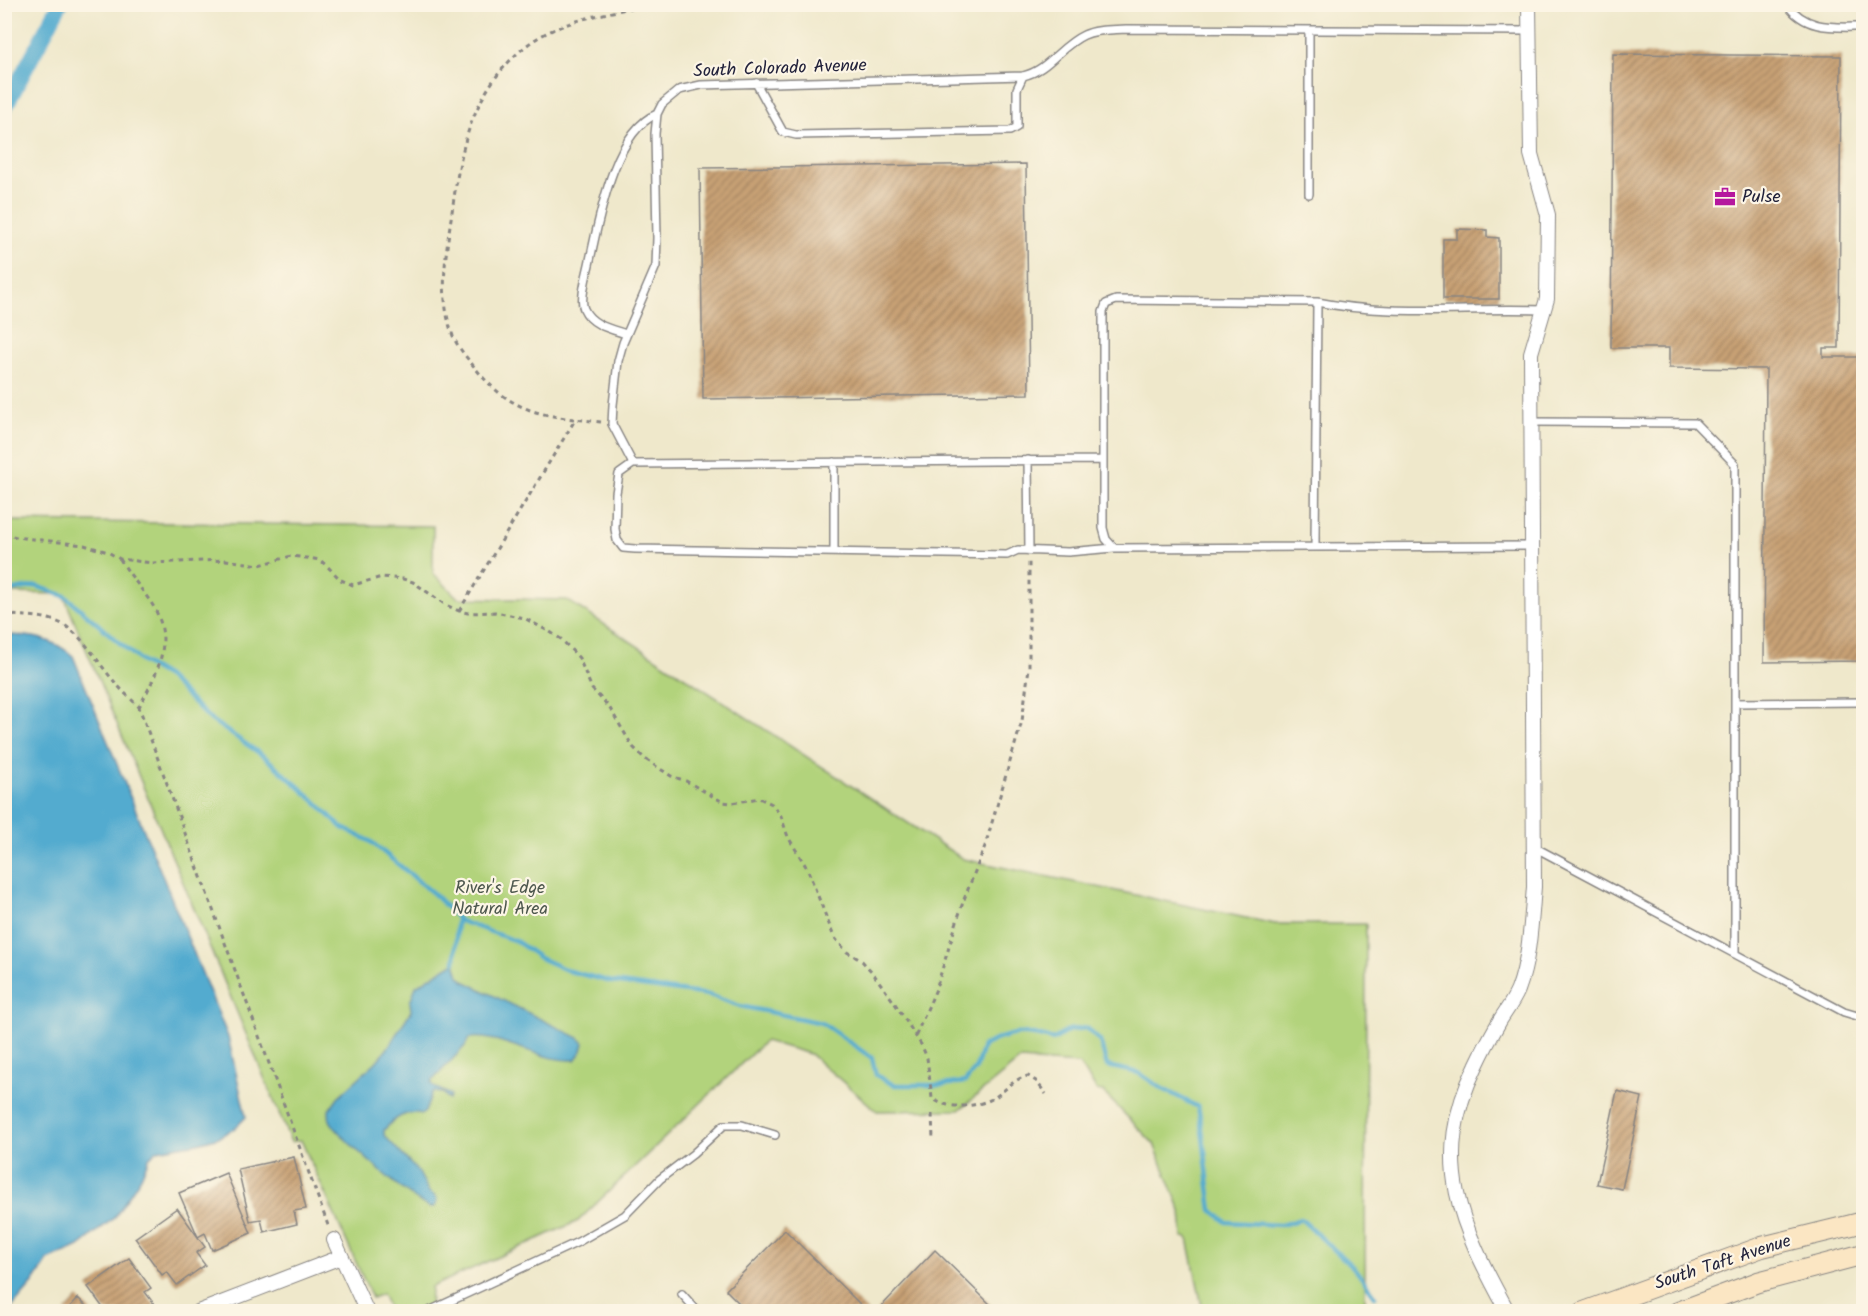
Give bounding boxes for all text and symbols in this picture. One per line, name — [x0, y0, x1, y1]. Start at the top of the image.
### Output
street label: South Colorado Avenue — [693, 51, 867, 87]
place label: Pulse — [1742, 183, 1781, 212]
office icon: Pulse — [1713, 185, 1737, 209]
park label: River's Edge Natural Area — [452, 874, 548, 924]
street label: South Taft Avenue — [1651, 1227, 1795, 1299]

